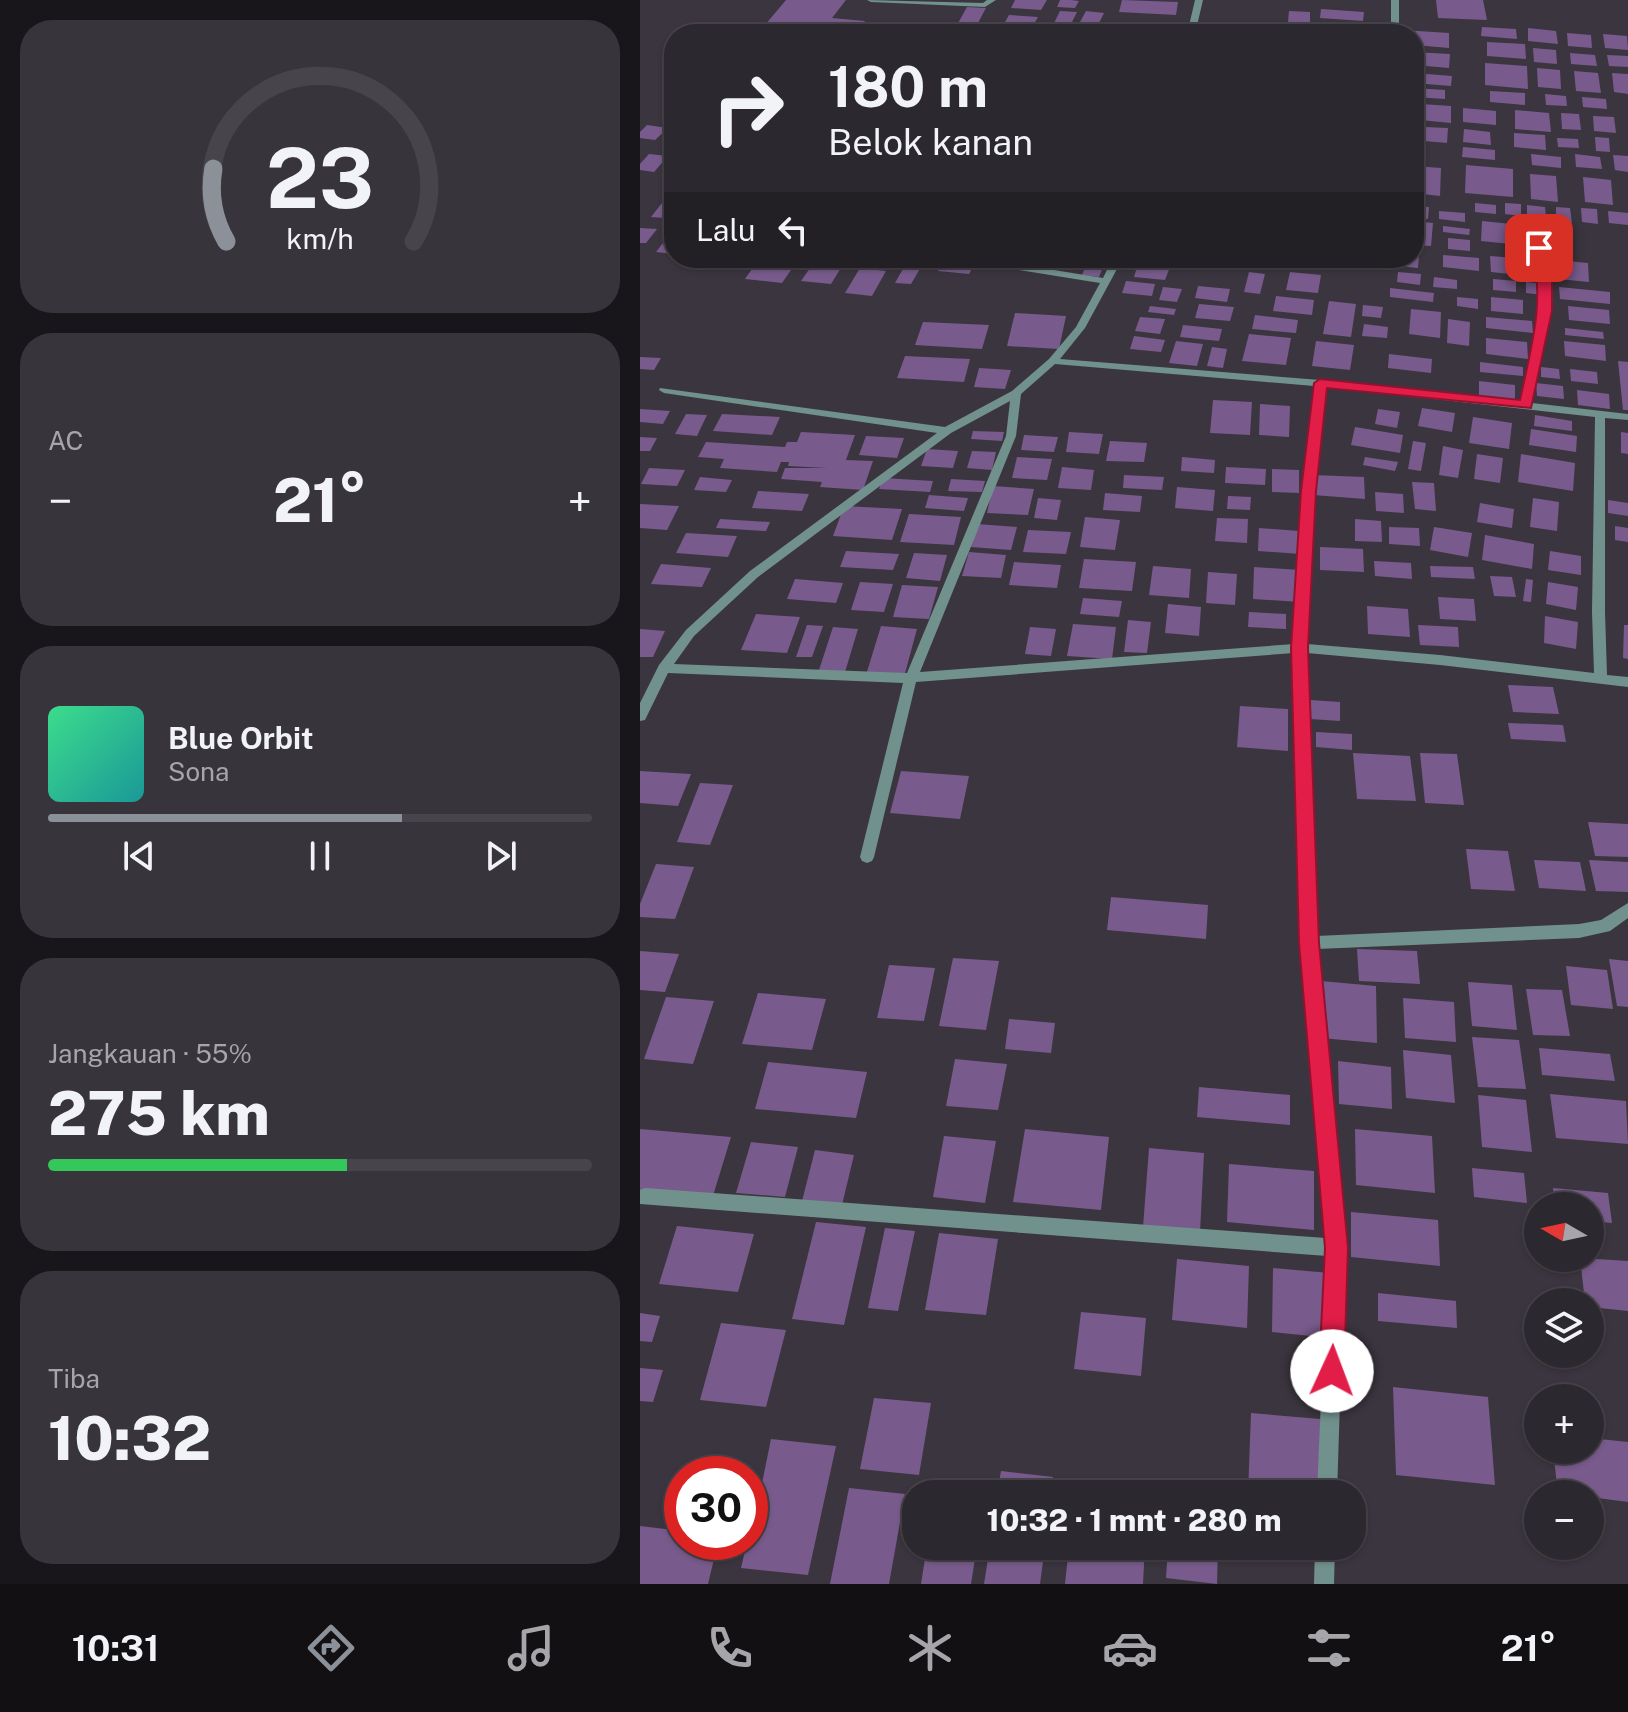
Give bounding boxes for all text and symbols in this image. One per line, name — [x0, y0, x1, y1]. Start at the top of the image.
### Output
text: 180 m — [828, 54, 988, 120]
icon: right — [696, 56, 800, 160]
text: Belok kanan — [828, 121, 1033, 163]
text: 23 — [266, 129, 374, 227]
icon: left — [771, 208, 815, 252]
text: Lalu — [696, 212, 755, 248]
pin — [1505, 214, 1573, 282]
text: km/h — [286, 223, 354, 256]
icon: arrive — [1517, 226, 1561, 270]
text: AC — [48, 425, 83, 456]
text: 21° — [273, 465, 367, 536]
text: − — [48, 475, 72, 527]
text: + — [568, 475, 592, 527]
text: Blue Orbit — [168, 720, 314, 756]
text: Sona — [168, 756, 229, 787]
icon: previous — [117, 834, 161, 878]
icon: pause — [298, 834, 342, 878]
icon: next — [479, 834, 523, 878]
text: Jangkauan · 55% — [48, 1038, 252, 1069]
text: 275 km — [48, 1078, 270, 1149]
north arrow — [1524, 1192, 1604, 1272]
map controls — [1524, 1192, 1604, 1560]
button: layers — [1524, 1288, 1604, 1368]
position arrow — [1290, 1329, 1374, 1413]
text: Tiba — [48, 1363, 100, 1394]
button: + — [1524, 1384, 1604, 1464]
text: 10:32 — [48, 1403, 211, 1474]
speed limit sign: 30 — [664, 1456, 768, 1560]
button: − — [1524, 1480, 1604, 1560]
text: 10:32 · 1 mnt · 280 m — [987, 1502, 1281, 1538]
icon: directions — [303, 1620, 359, 1676]
icon: music — [503, 1620, 559, 1676]
icon: phone — [702, 1620, 758, 1676]
icon: climate — [902, 1620, 958, 1676]
icon: car — [1102, 1620, 1158, 1676]
icon: filters — [1301, 1620, 1357, 1676]
text: 10:31 — [72, 1627, 159, 1669]
text: 21° — [1501, 1627, 1556, 1669]

